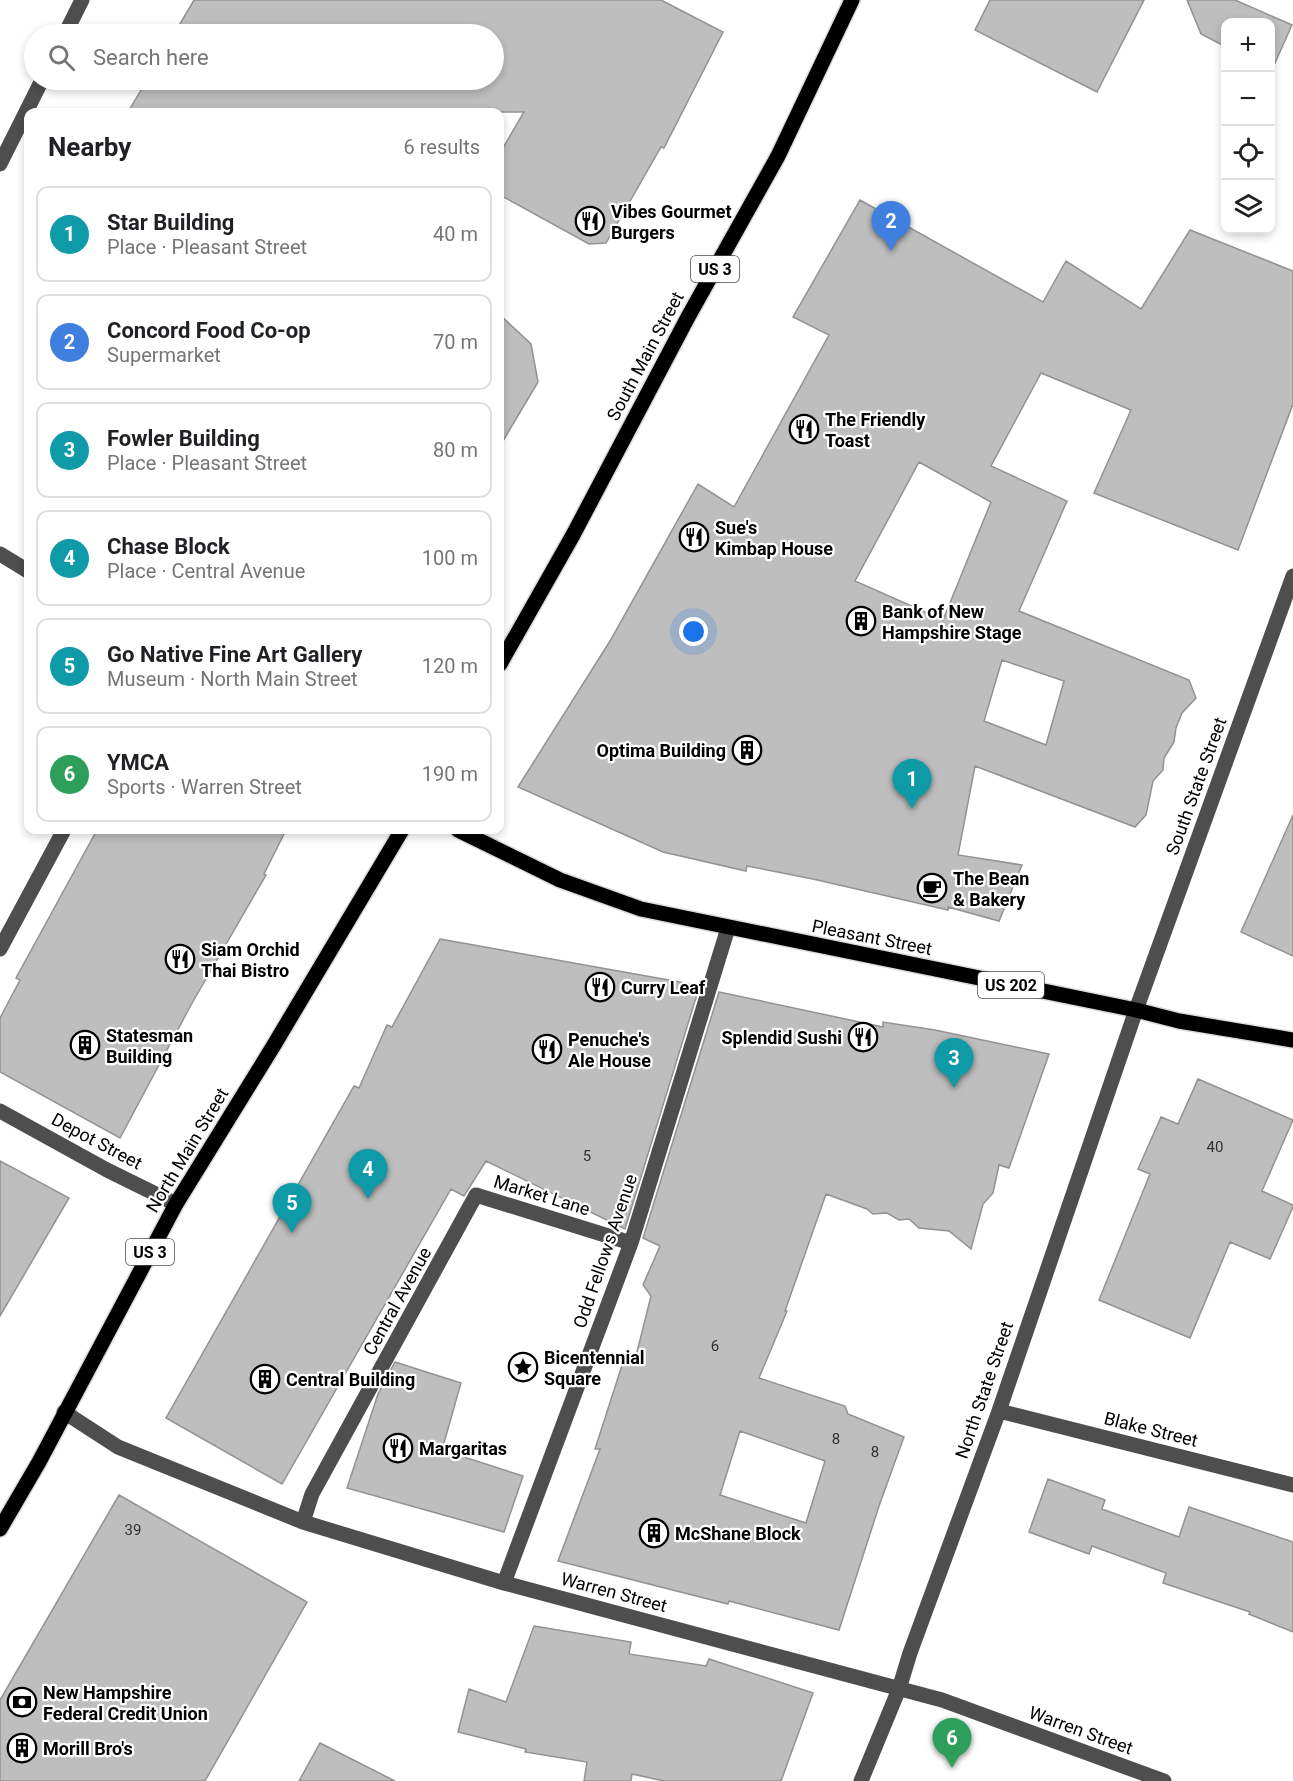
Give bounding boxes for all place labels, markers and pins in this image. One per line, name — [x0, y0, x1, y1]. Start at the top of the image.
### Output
place label: Vibes Gourmet Burgers — [611, 201, 732, 243]
pin: 2 — [872, 202, 910, 251]
restaurant icon: Vibes Gourmet Burgers — [574, 205, 606, 237]
place label: The Friendly Toast — [825, 409, 926, 451]
restaurant icon: The Friendly Toast — [788, 413, 820, 445]
place label: Sue's Kimbap House — [715, 517, 833, 559]
restaurant icon: Sue's Kimbap House — [678, 521, 710, 553]
place label: Bank of New Hampshire Stage — [882, 601, 1022, 643]
building icon: Bank of New Hampshire Stage — [845, 605, 877, 637]
building icon: Optima Building — [731, 734, 763, 766]
place label: Optima Building — [597, 740, 726, 761]
pin: 1 — [892, 760, 932, 809]
place label: The Bean & Bakery — [953, 868, 1029, 910]
cafe icon: The Bean & Bakery — [916, 872, 948, 904]
place label: Siam Orchid Thai Bistro — [201, 939, 300, 981]
restaurant icon: Siam Orchid Thai Bistro — [164, 943, 196, 975]
restaurant icon: Curry Leaf — [584, 971, 616, 1003]
place label: Curry Leaf — [621, 977, 706, 998]
restaurant icon: Splendid Sushi — [847, 1021, 879, 1053]
place label: Statesman Building — [106, 1025, 193, 1067]
place label: Splendid Sushi — [721, 1027, 842, 1048]
building icon: Statesman Building — [69, 1029, 101, 1061]
place label: Penuche's Ale House — [568, 1029, 651, 1071]
restaurant icon: Penuche's Ale House — [531, 1033, 563, 1065]
pin: 3 — [934, 1038, 974, 1088]
pin: 4 — [348, 1150, 388, 1199]
pin: 5 — [272, 1184, 312, 1233]
place label: Bicentennial Square — [544, 1347, 645, 1389]
place icon: Bicentennial Square — [507, 1351, 539, 1383]
building icon: Central Building — [249, 1363, 281, 1395]
place label: Central Building — [286, 1369, 415, 1390]
restaurant icon: Margaritas — [382, 1432, 414, 1464]
place label: Margaritas — [419, 1438, 507, 1459]
building icon: McShane Block — [638, 1517, 670, 1549]
place label: McShane Block — [675, 1523, 801, 1544]
place label: New Hampshire Federal Credit Union — [43, 1682, 208, 1724]
bank icon: New Hampshire Federal Credit Union — [6, 1686, 38, 1718]
pin: 6 — [932, 1718, 972, 1768]
building icon: Morill Bro's — [6, 1732, 38, 1764]
place label: Morill Bro's — [43, 1738, 133, 1759]

